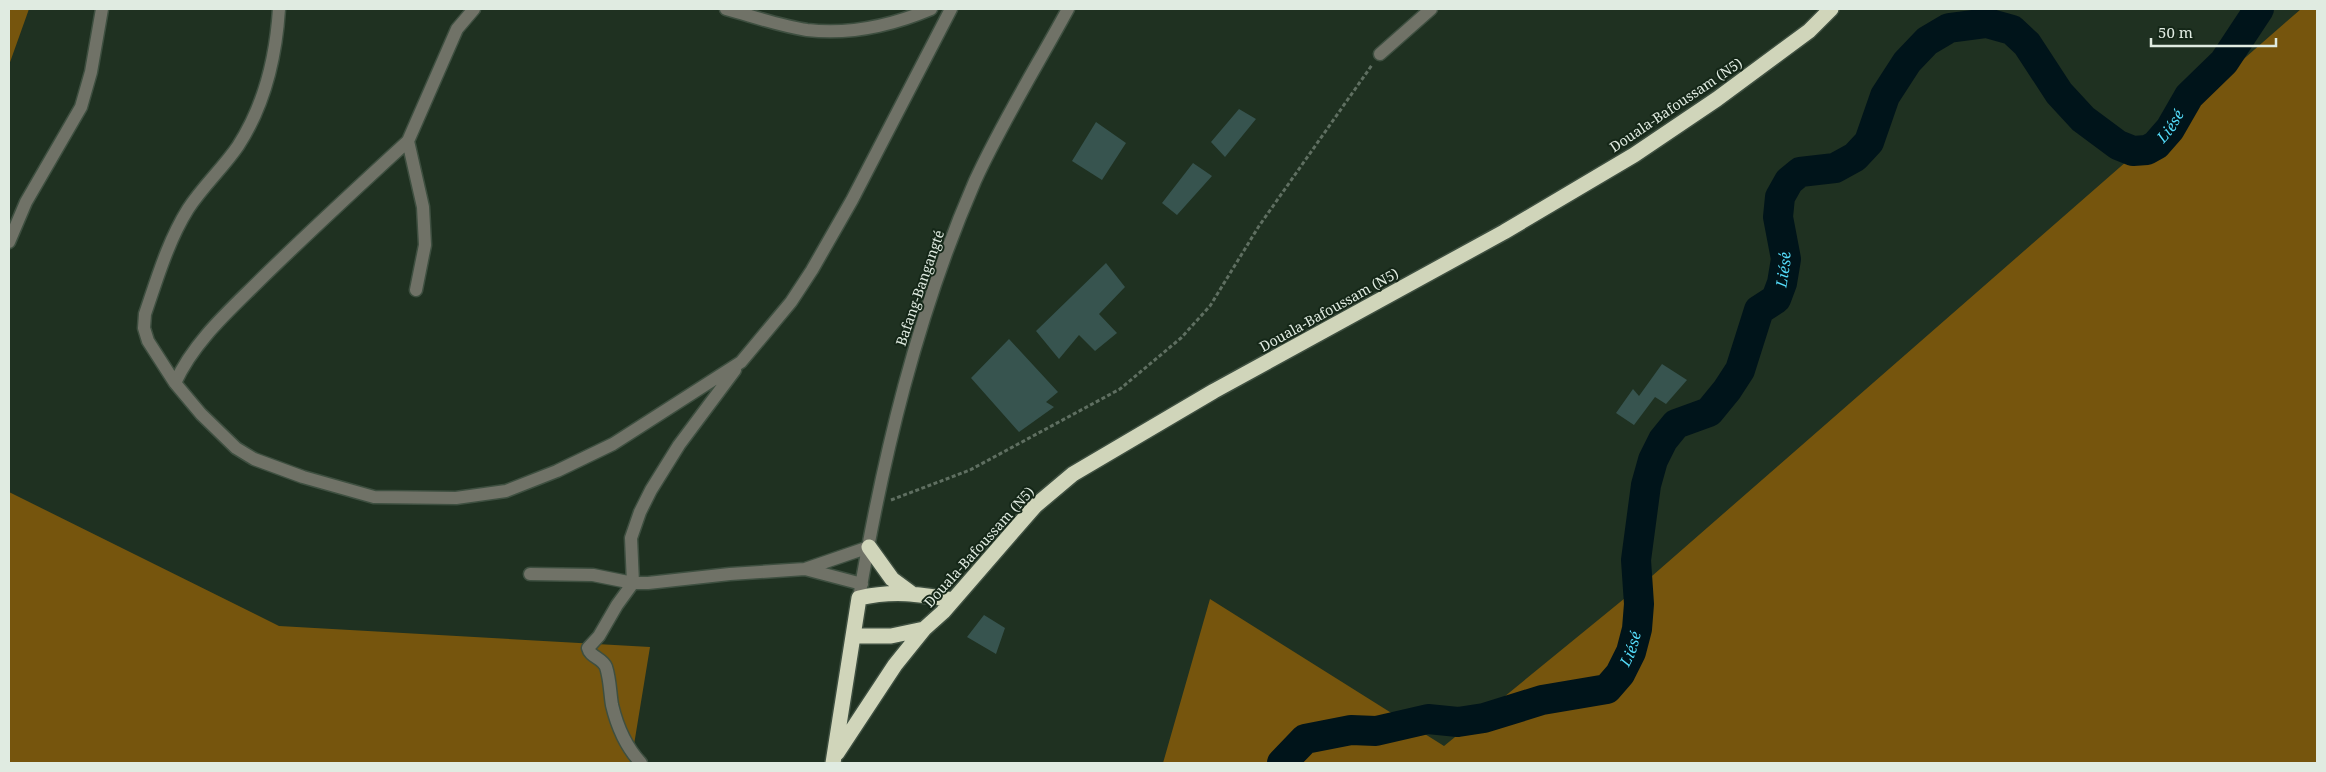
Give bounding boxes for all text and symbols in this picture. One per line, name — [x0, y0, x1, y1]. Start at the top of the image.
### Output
scale bar — [2151, 15, 2276, 47]
text: 50 m — [2158, 22, 2193, 42]
street label: Douala-Bafoussam (N5) — [1606, 53, 1746, 156]
water label: Liésé — [2151, 105, 2188, 147]
street label: Bafang-Bangangté — [891, 227, 948, 348]
water label: Liésé — [1770, 250, 1795, 290]
street label: Douala-Bafoussam (N5) — [1256, 263, 1402, 356]
street label: Douala-Bafoussam (N5) — [919, 482, 1038, 611]
water label: Liésé — [1614, 629, 1645, 670]

